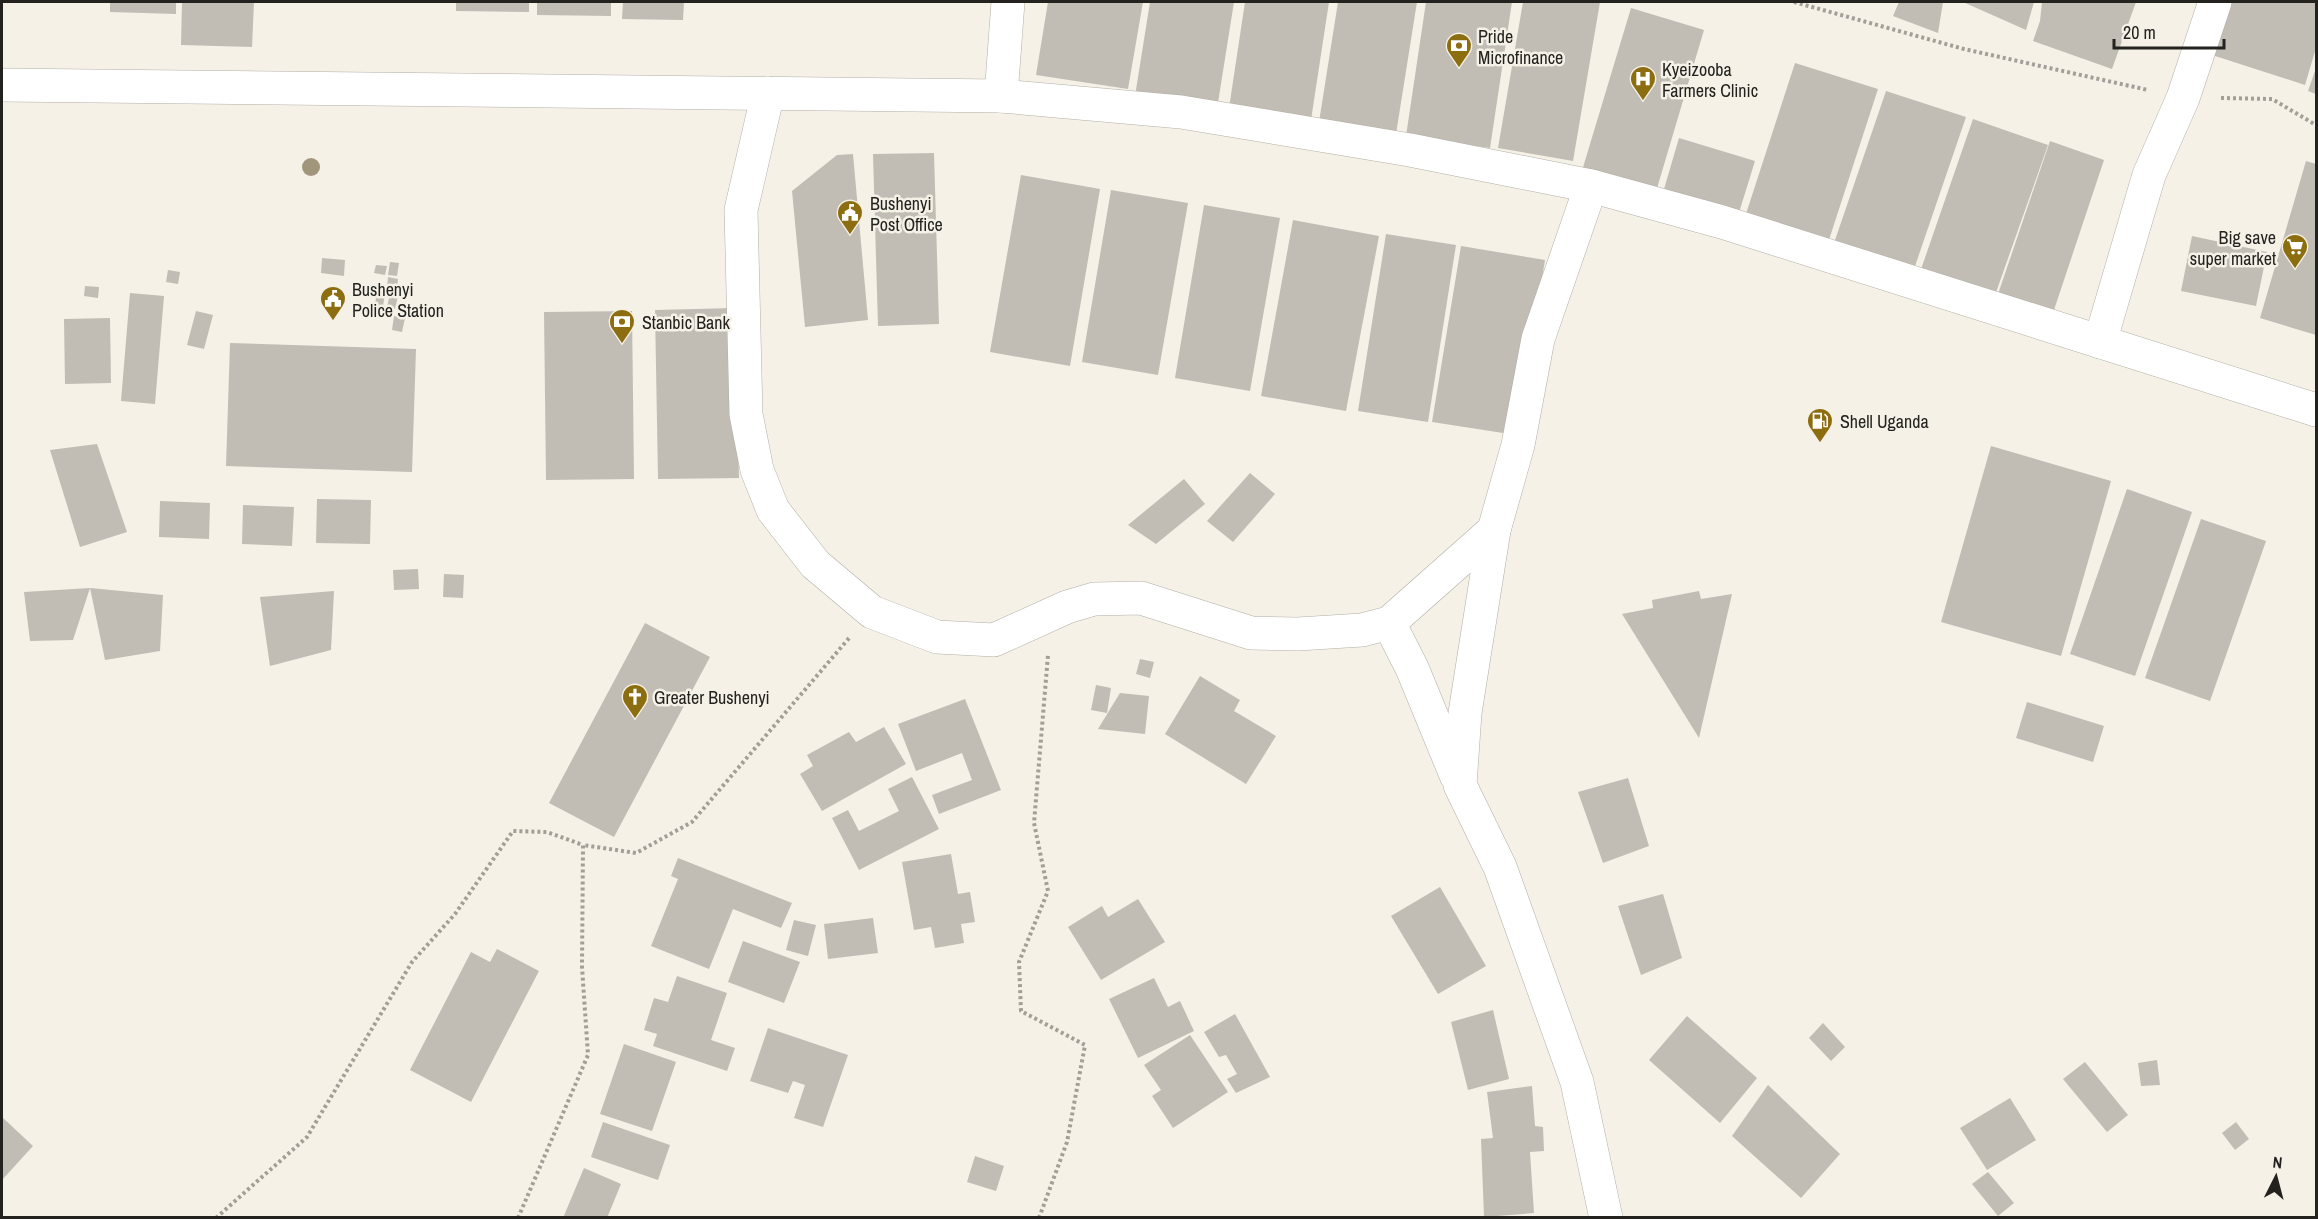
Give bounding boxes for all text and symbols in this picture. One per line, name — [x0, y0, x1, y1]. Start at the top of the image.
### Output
scale bar — [2114, 12, 2224, 50]
text: 20 m — [2123, 20, 2156, 45]
place label: Pride Microfinance — [1478, 24, 1563, 70]
bank icon: Pride Microfinance — [1444, 31, 1474, 69]
place label: Kyeizooba Farmers Clinic — [1662, 57, 1758, 103]
hospital icon: Kyeizooba Farmers Clinic — [1628, 64, 1658, 102]
place label: Bushenyi Post Office — [870, 191, 943, 237]
public building icon: Bushenyi Post Office — [835, 198, 865, 236]
place label: Big save super market — [2190, 225, 2276, 271]
supermarket icon: Big save super market — [2280, 232, 2310, 270]
place label: Bushenyi Police Station — [352, 277, 444, 323]
public building icon: Bushenyi Police Station — [318, 284, 348, 322]
bank icon: Stanbic Bank — [607, 307, 637, 345]
place label: Stanbic Bank — [642, 310, 730, 335]
fuel station icon: Shell Uganda — [1805, 406, 1835, 444]
place label: Shell Uganda — [1840, 409, 1929, 434]
church icon: Greater Bushenyi — [620, 682, 650, 720]
place label: Greater Bushenyi — [654, 685, 770, 710]
north arrow — [2246, 1147, 2306, 1207]
text: N — [2272, 1151, 2283, 1174]

